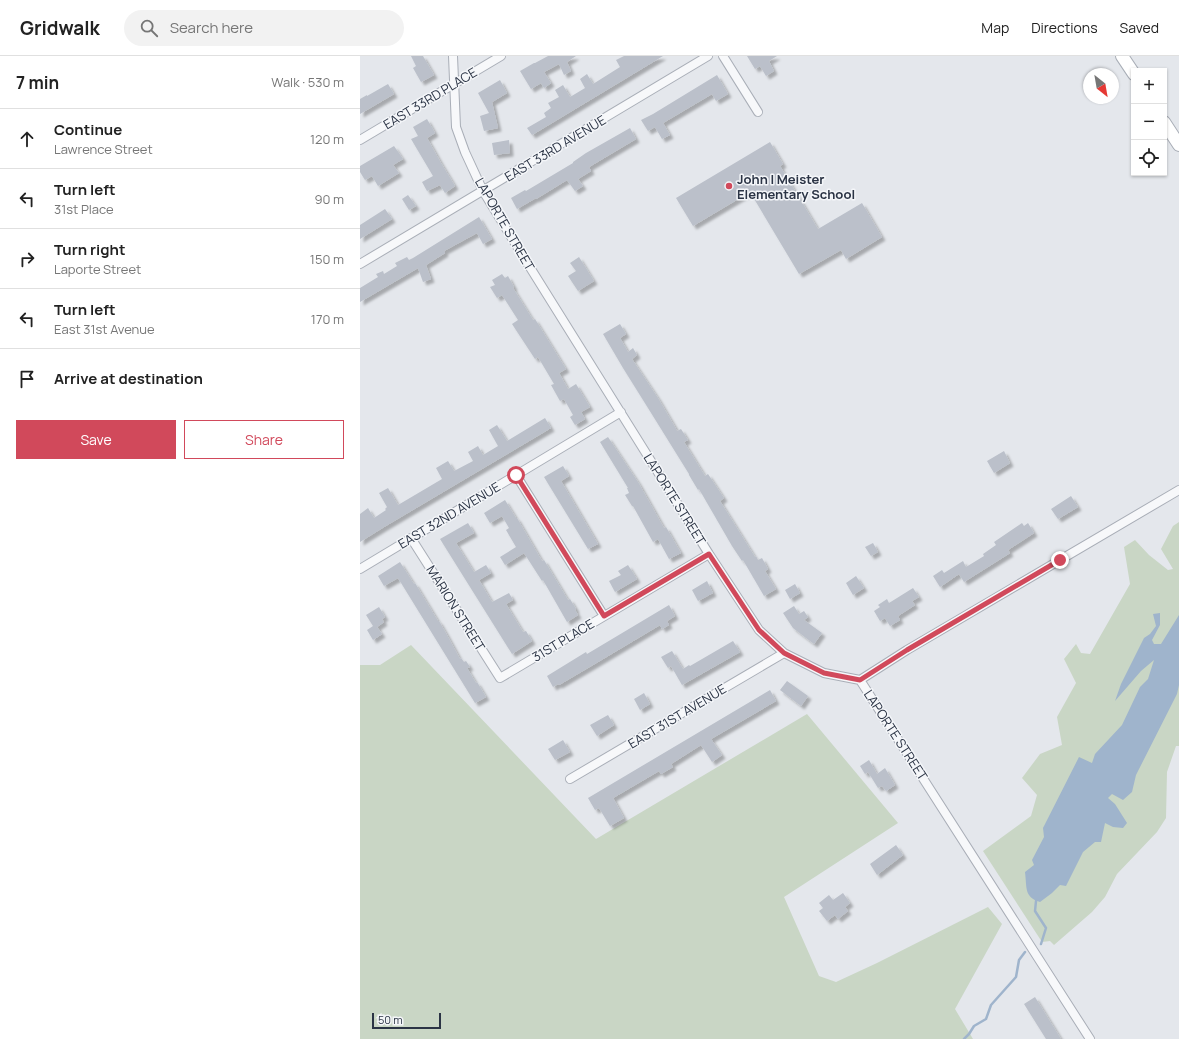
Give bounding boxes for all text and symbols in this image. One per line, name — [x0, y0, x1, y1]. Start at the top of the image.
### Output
search box — [124, 10, 404, 46]
text: Gridwalk — [20, 15, 100, 41]
icon: search — [138, 17, 160, 39]
text: Search here — [170, 17, 253, 38]
text: Map — [981, 18, 1009, 37]
text: Directions — [1031, 18, 1098, 37]
text: Saved — [1120, 18, 1159, 37]
street label: EAST 33RD PLACE — [380, 63, 480, 133]
north arrow — [1083, 68, 1119, 104]
map controls — [1131, 68, 1167, 176]
button: + — [1131, 68, 1167, 104]
text: 7 min — [16, 71, 59, 94]
text: Walk · 530 m — [271, 73, 344, 91]
button: − — [1131, 104, 1167, 140]
street label: EAST 33RD AVENUE — [501, 111, 609, 185]
text: Continue — [54, 119, 122, 140]
icon: ahead — [16, 128, 38, 150]
text: 120 m — [310, 130, 344, 148]
text: Lawrence Street — [54, 140, 153, 158]
button: locate — [1131, 140, 1167, 176]
place label: John I Meister Elementary School — [737, 170, 855, 203]
street label: LAPORTE STREET — [471, 174, 539, 274]
text: Turn left — [54, 179, 116, 200]
marker: John I Meister Elementary School — [724, 181, 734, 191]
icon: left — [16, 188, 38, 210]
text: 90 m — [314, 190, 344, 208]
text: 31st Place — [54, 200, 114, 218]
text: Turn right — [54, 239, 125, 260]
icon: right — [16, 248, 38, 270]
text: 150 m — [310, 250, 344, 268]
text: Laporte Street — [54, 260, 141, 278]
text: Turn left — [54, 299, 116, 320]
icon: left — [16, 308, 38, 330]
text: 170 m — [311, 310, 344, 328]
text: East 31st Avenue — [54, 320, 155, 338]
icon: arrive — [16, 368, 38, 390]
text: Arrive at destination — [54, 368, 203, 389]
button: Save — [16, 420, 176, 459]
button: Share — [184, 420, 344, 459]
street label: LAPORTE STREET — [640, 450, 710, 548]
route start — [507, 466, 525, 484]
street label: EAST 32ND AVENUE — [395, 477, 503, 553]
route end — [1051, 551, 1069, 569]
street label: MARION STREET — [422, 562, 490, 654]
street label: 31ST PLACE — [529, 614, 597, 666]
street label: EAST 31ST AVENUE — [625, 680, 729, 752]
street label: LAPORTE STREET — [860, 686, 932, 784]
scale bar — [372, 1011, 441, 1030]
text: 50 m — [378, 1012, 403, 1027]

